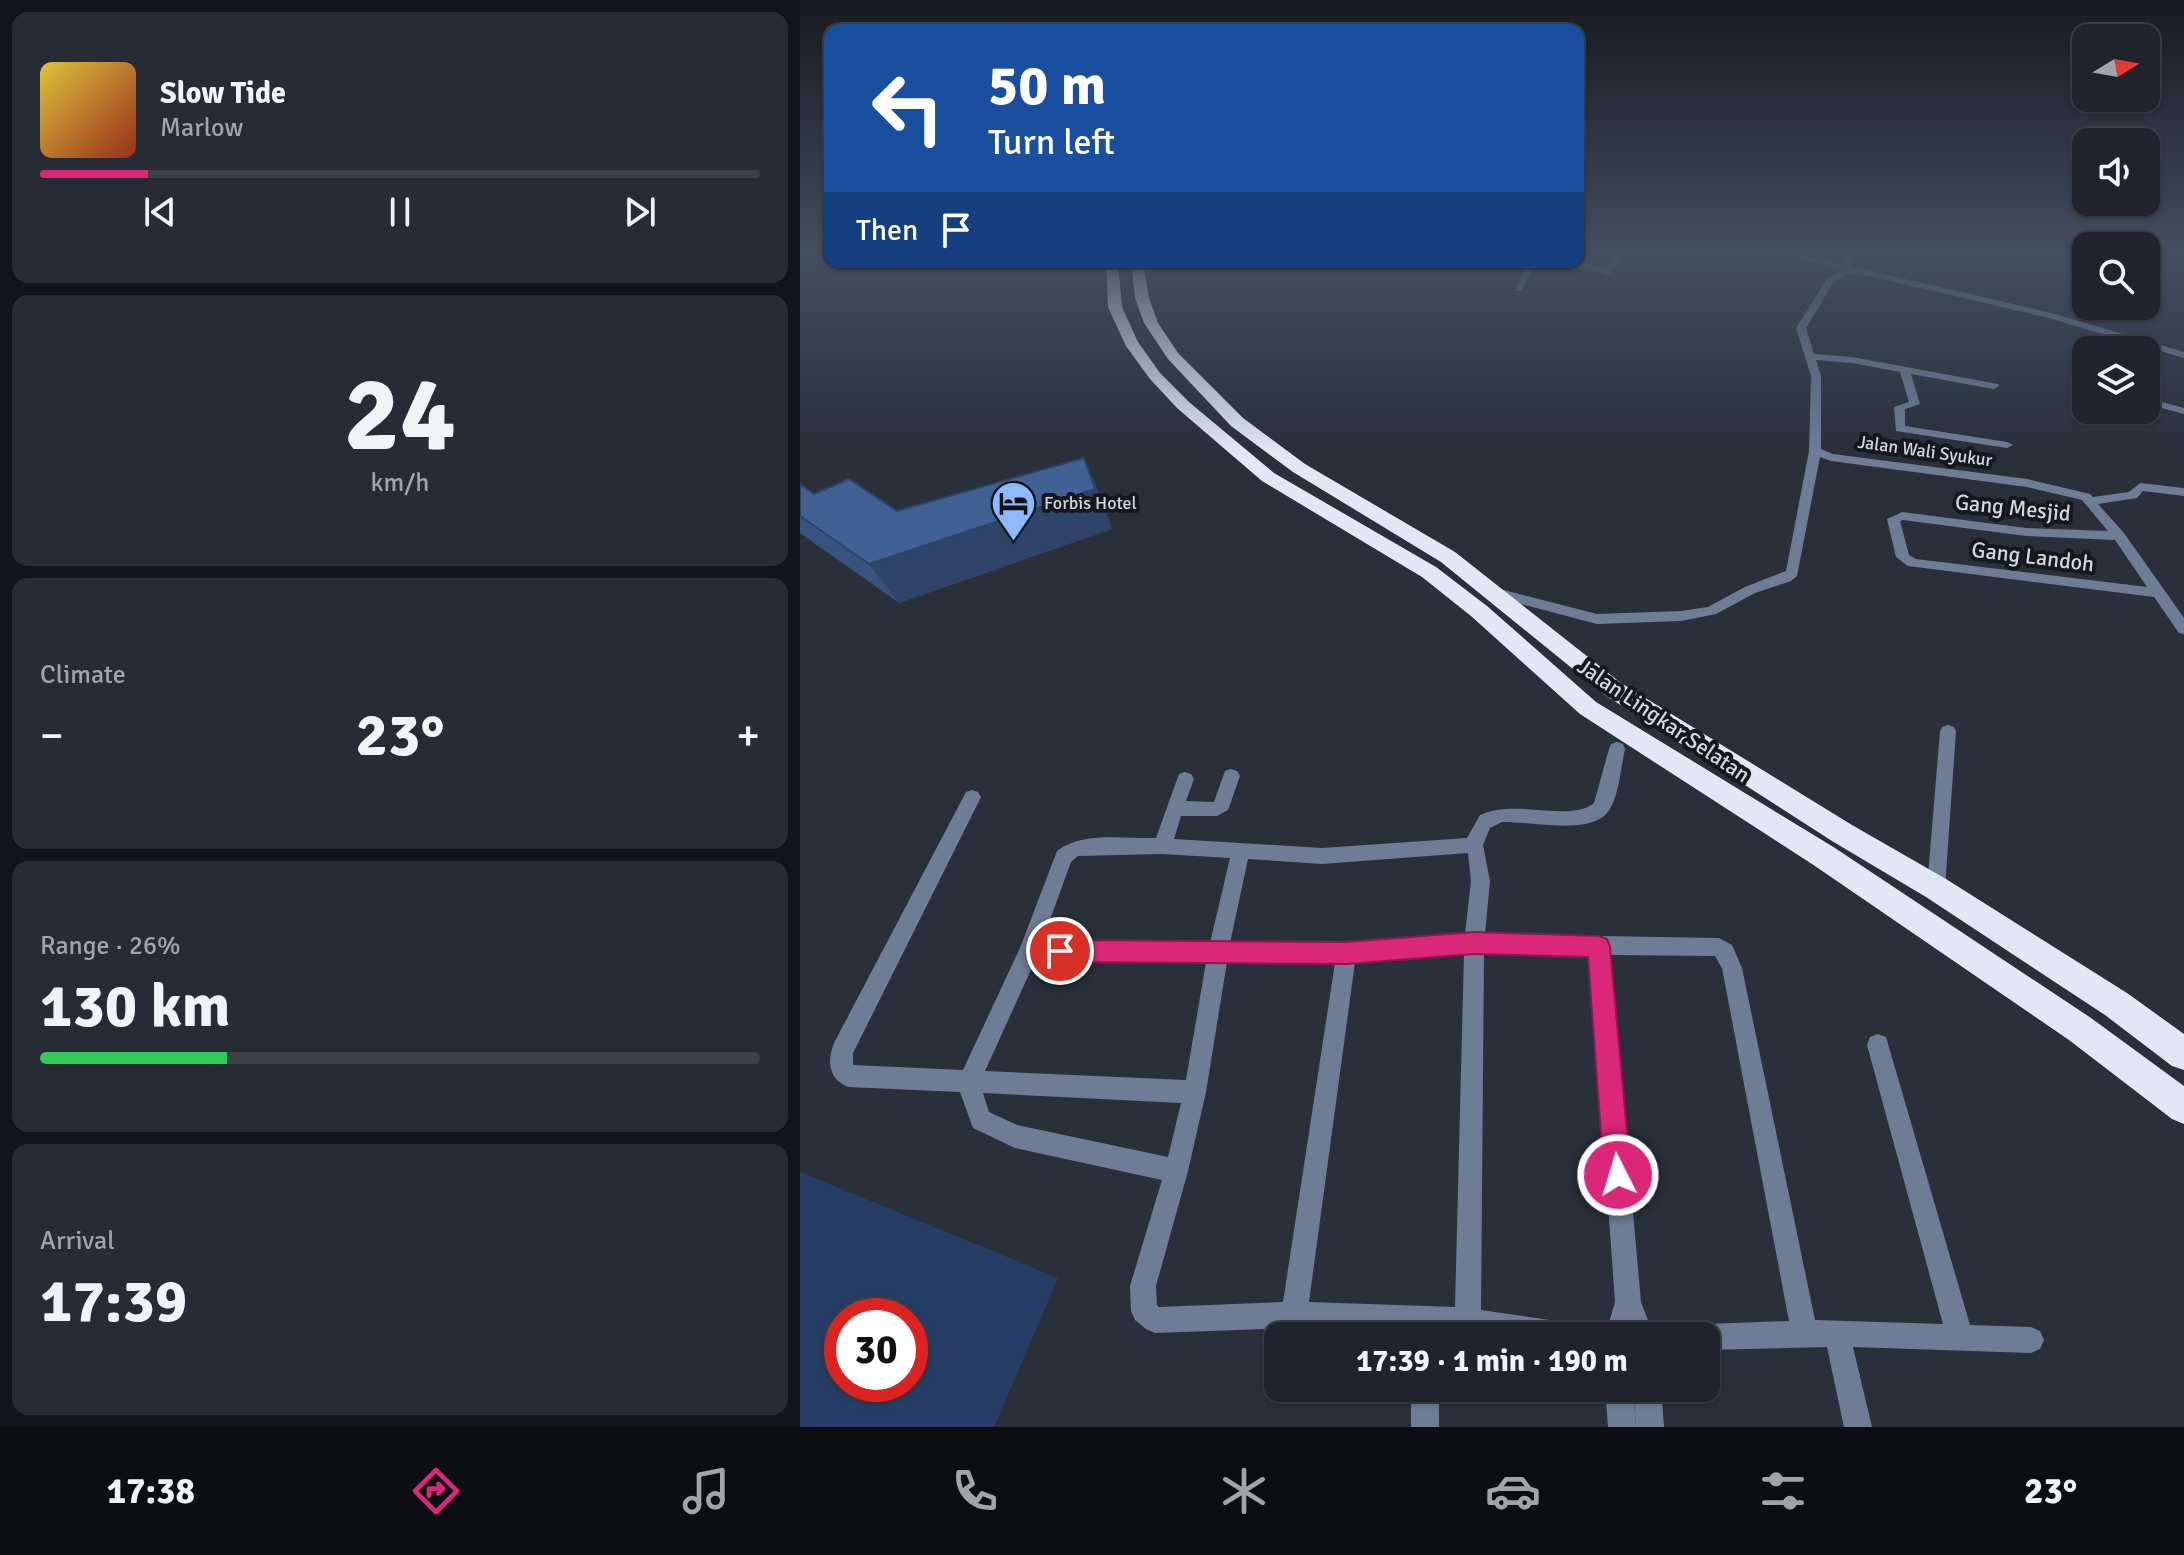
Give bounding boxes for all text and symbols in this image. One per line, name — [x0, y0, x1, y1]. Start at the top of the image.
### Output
north arrow — [2072, 24, 2160, 112]
map controls — [2072, 24, 2160, 424]
text: 50 m — [988, 51, 1106, 120]
icon: left — [856, 56, 960, 160]
text: Slow Tide — [160, 75, 286, 112]
text: Marlow — [160, 112, 243, 144]
text: Turn left — [988, 120, 1115, 165]
button: sound — [2072, 128, 2160, 216]
icon: previous — [138, 190, 182, 234]
icon: pause — [378, 190, 422, 234]
icon: next — [618, 190, 662, 234]
icon: arrive — [934, 208, 978, 252]
text: Then — [856, 212, 918, 249]
button: search — [2072, 232, 2160, 320]
button: layers — [2072, 336, 2160, 424]
text: 24 — [344, 351, 456, 479]
street label: Jalan Wali Syukur — [1856, 431, 1994, 471]
text: km/h — [371, 467, 429, 499]
hotel icon: Forbis Hotel — [989, 479, 1037, 542]
street label: Gang Mesjid — [1954, 488, 2072, 527]
place label: Forbis Hotel — [1044, 492, 1137, 514]
street label: Gang Landoh — [1970, 536, 2096, 577]
street label: Jalan Lingkar Selatan — [1572, 653, 1755, 788]
text: Climate — [40, 659, 126, 691]
text: 23° — [356, 699, 444, 773]
text: − — [40, 709, 64, 763]
text: + — [736, 709, 760, 763]
pin — [1026, 917, 1094, 985]
icon: arrive — [1038, 929, 1082, 973]
text: Range · 26% — [40, 930, 181, 962]
text: 130 km — [40, 970, 230, 1044]
position arrow — [1576, 1133, 1660, 1217]
text: Arrival — [40, 1225, 115, 1257]
text: 17:39 — [40, 1265, 187, 1339]
speed limit sign: 30 — [824, 1298, 928, 1402]
text: 17:39 · 1 min · 190 m — [1356, 1343, 1628, 1380]
icon: directions — [408, 1463, 464, 1519]
icon: music — [678, 1463, 734, 1519]
icon: phone — [947, 1463, 1003, 1519]
icon: climate — [1216, 1463, 1272, 1519]
icon: car — [1485, 1463, 1541, 1519]
icon: filters — [1755, 1463, 1811, 1519]
text: 17:38 — [107, 1469, 195, 1514]
text: 23° — [2024, 1469, 2077, 1514]

